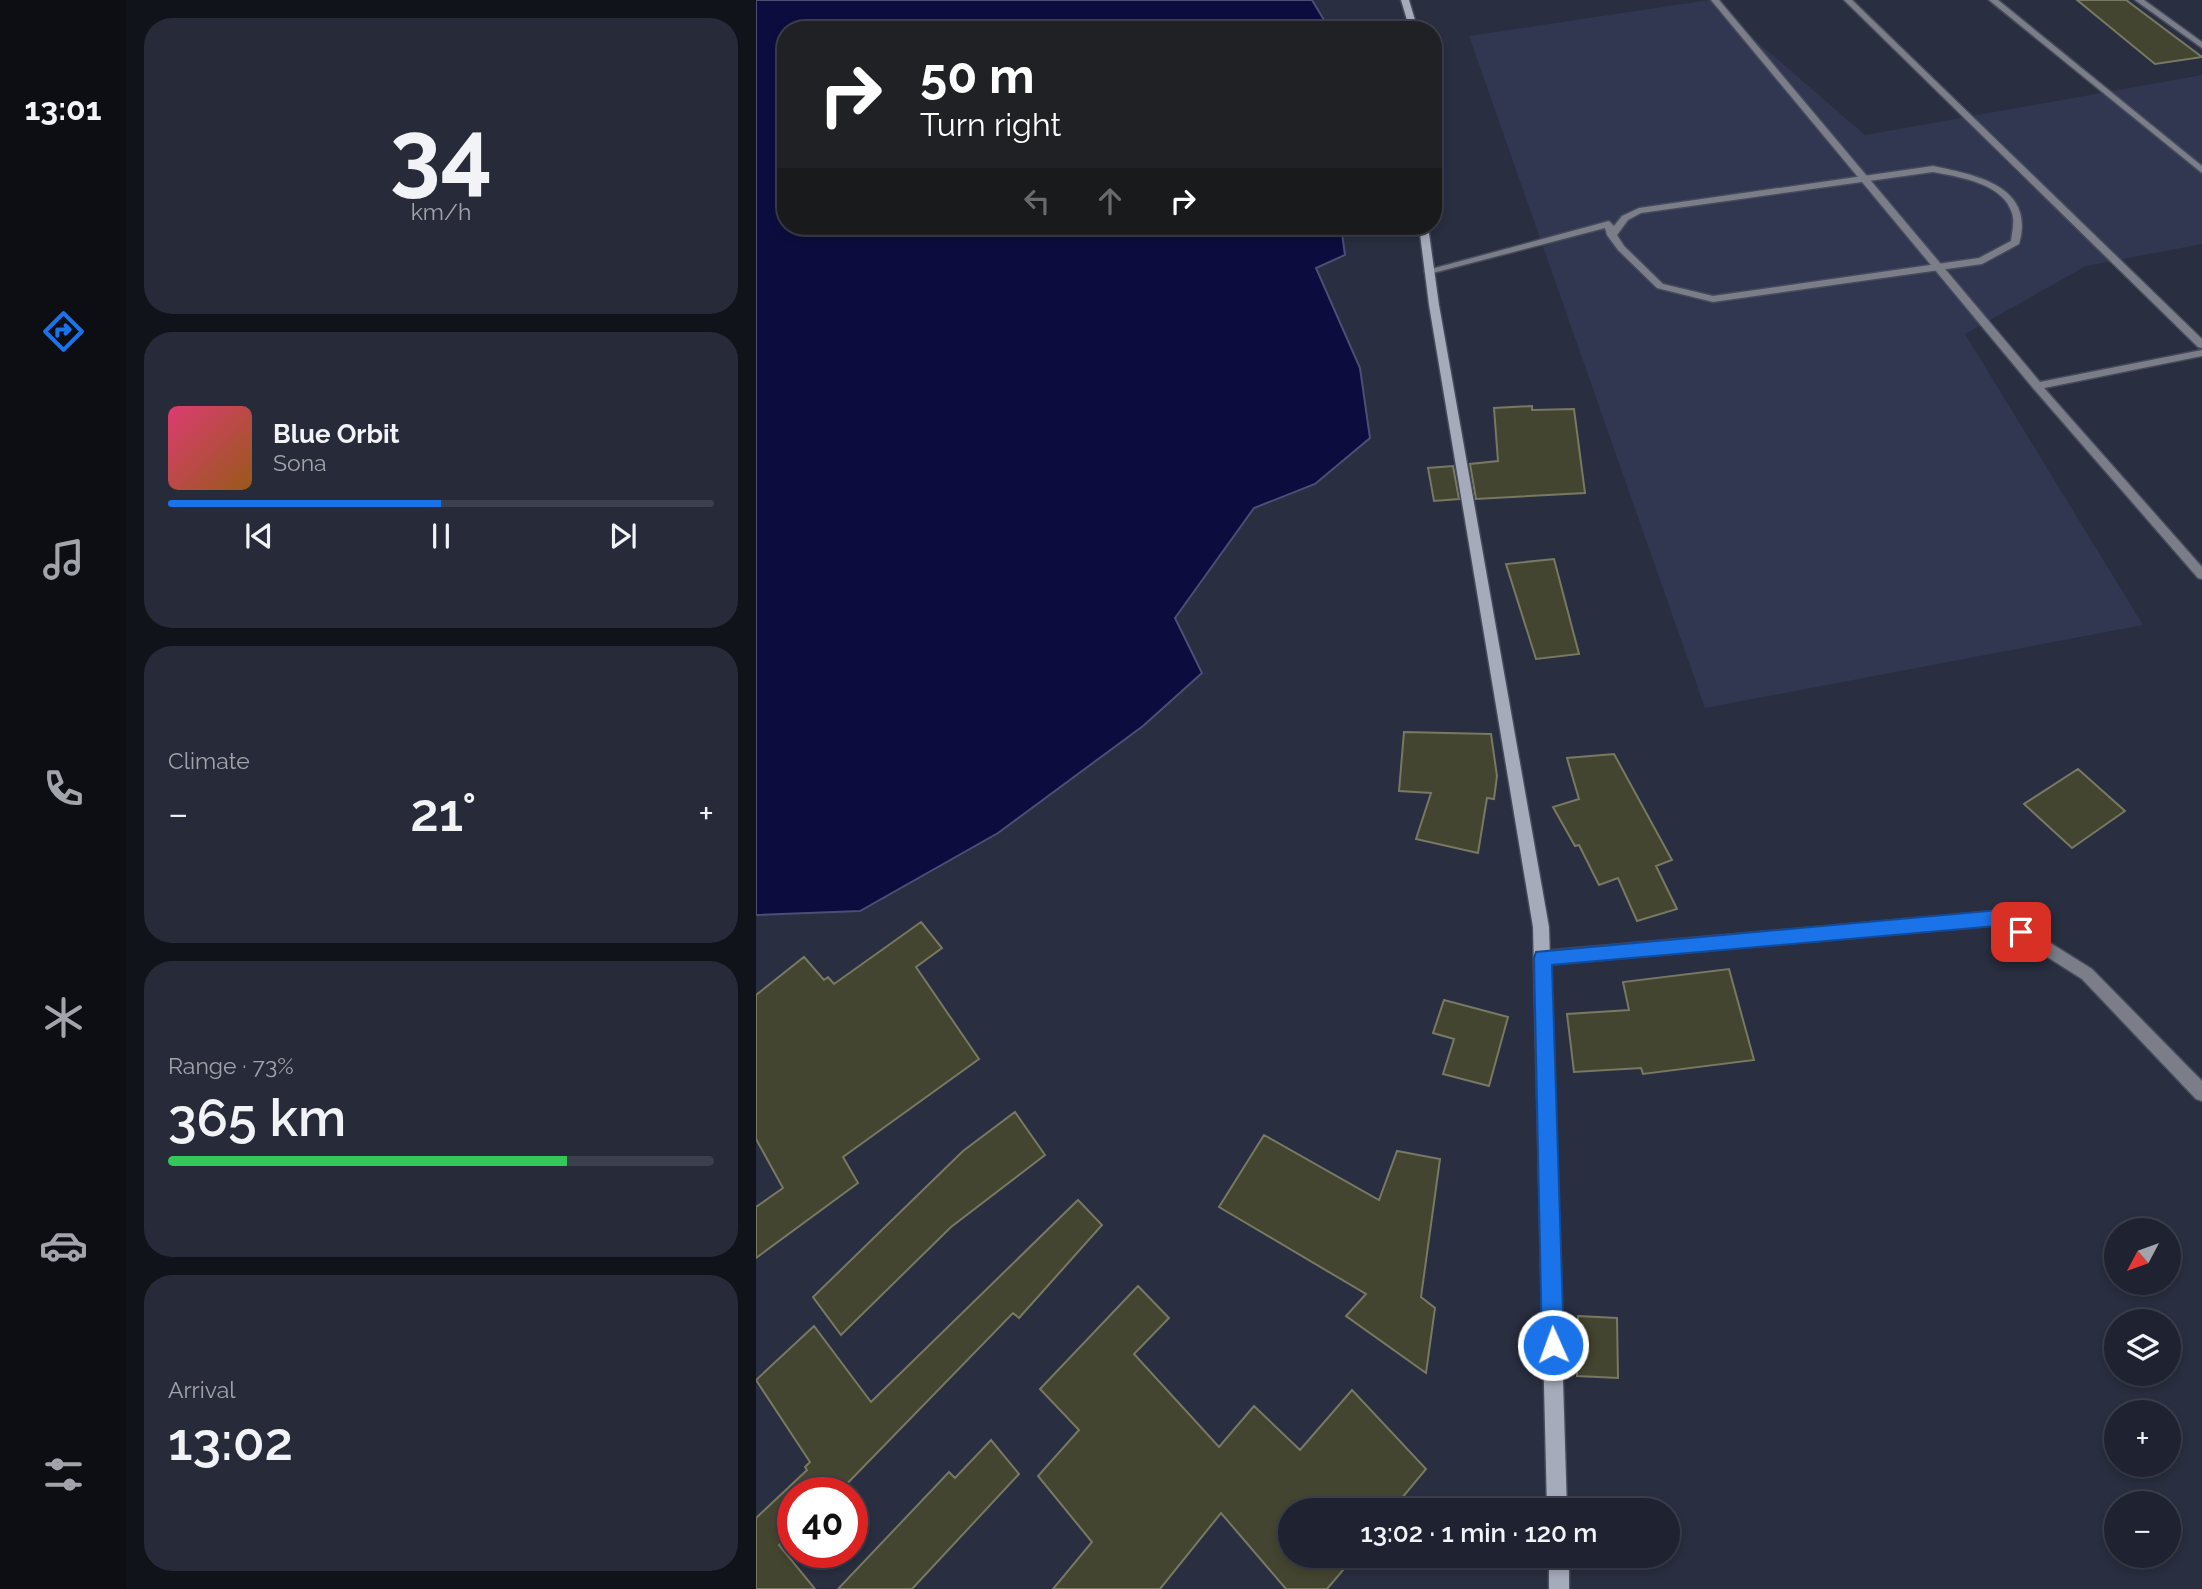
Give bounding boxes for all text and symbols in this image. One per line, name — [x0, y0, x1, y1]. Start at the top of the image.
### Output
text: 50 m — [920, 47, 1035, 104]
icon: right — [805, 49, 896, 140]
text: 13:01 — [24, 90, 102, 127]
text: 34 — [390, 99, 492, 206]
text: Turn right — [920, 106, 1061, 143]
icon: left — [1018, 182, 1056, 220]
icon: ahead — [1091, 182, 1129, 220]
icon: right — [1164, 182, 1202, 220]
text: km/h — [411, 198, 471, 225]
icon: directions — [39, 307, 88, 356]
text: Blue Orbit — [273, 419, 400, 449]
text: Sona — [273, 449, 327, 476]
icon: previous — [240, 517, 278, 555]
icon: pause — [422, 517, 460, 555]
icon: next — [604, 517, 642, 555]
icon: music — [39, 535, 88, 584]
text: Climate — [168, 747, 250, 774]
icon: phone — [39, 764, 88, 813]
text: 21° — [410, 782, 477, 843]
text: − — [168, 791, 188, 836]
text: + — [698, 791, 714, 836]
pin — [1991, 902, 2051, 962]
icon: arrive — [2002, 913, 2040, 951]
icon: climate — [39, 993, 88, 1042]
text: Range · 73% — [168, 1052, 294, 1079]
text: 365 km — [168, 1087, 346, 1148]
north arrow — [2104, 1218, 2180, 1295]
map controls — [2104, 1218, 2181, 1568]
icon: car — [39, 1221, 88, 1270]
position arrow — [1516, 1308, 1590, 1382]
button: layers — [2104, 1309, 2181, 1386]
text: Arrival — [168, 1376, 235, 1403]
button: + — [2104, 1400, 2181, 1477]
text: 13:02 — [168, 1411, 293, 1472]
icon: filters — [39, 1450, 88, 1499]
speed limit sign: 40 — [777, 1477, 868, 1568]
button: − — [2104, 1491, 2181, 1568]
text: 13:02 · 1 min · 120 m — [1361, 1518, 1597, 1548]

